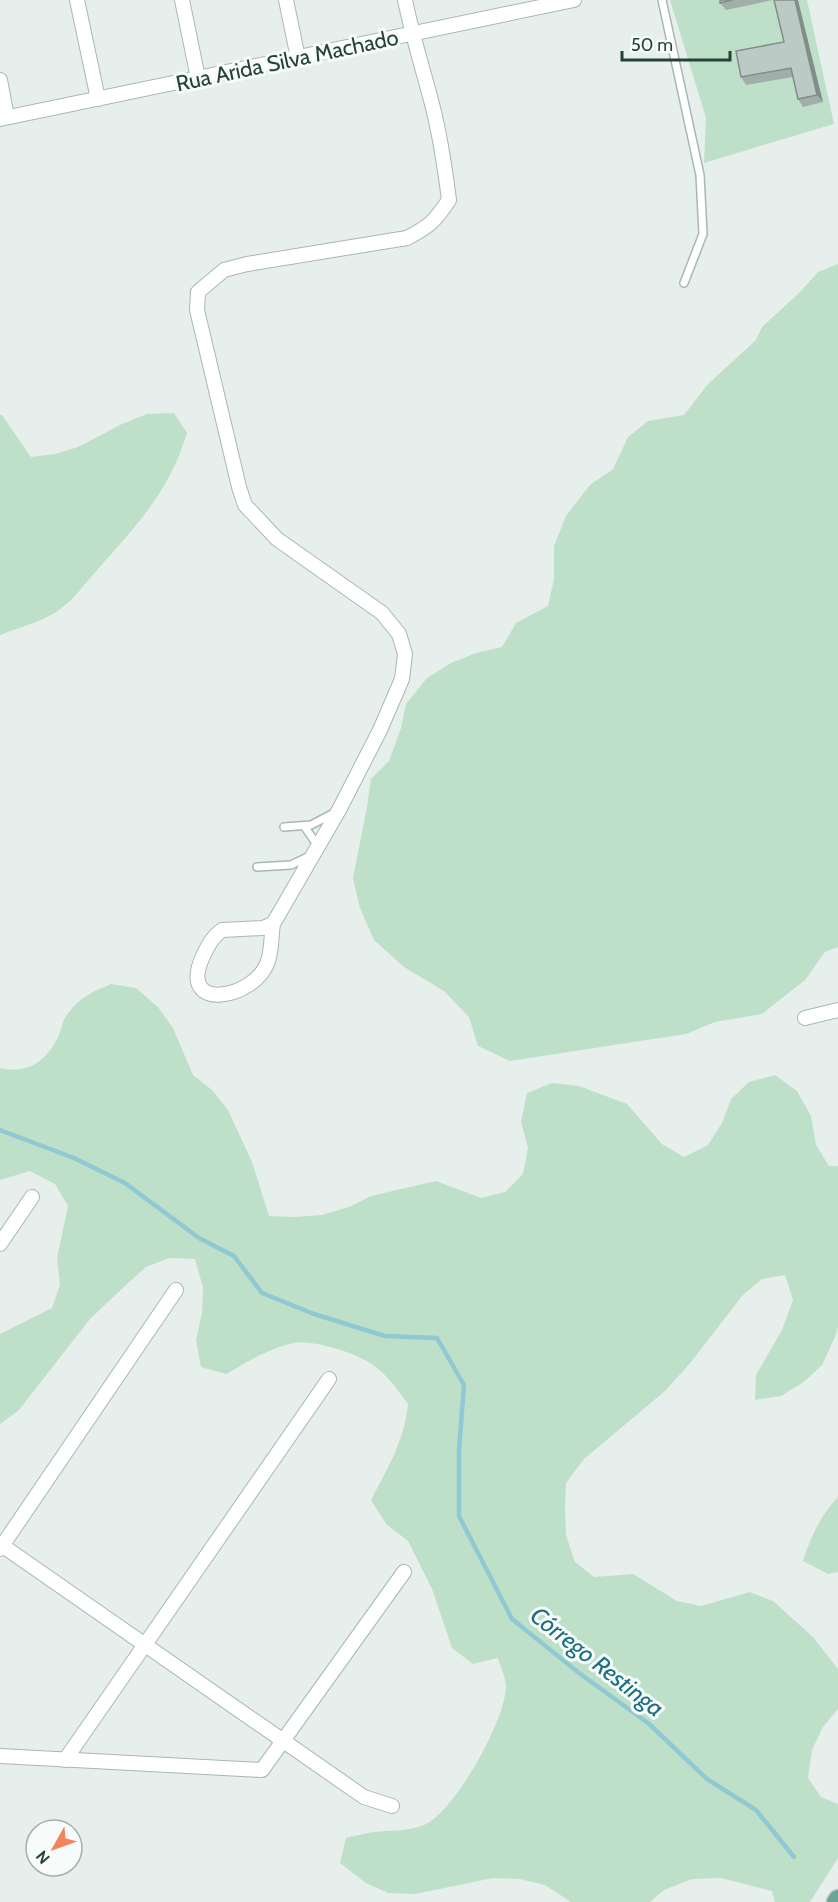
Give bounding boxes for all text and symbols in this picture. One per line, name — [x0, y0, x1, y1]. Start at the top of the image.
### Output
street label: Rua Arida Silva Machado — [173, 24, 401, 97]
scale bar — [622, 24, 730, 62]
text: 50 m — [631, 34, 673, 56]
water label: Córrego Restinga — [525, 1600, 670, 1723]
north arrow — [24, 1818, 84, 1878]
text: N — [32, 1847, 54, 1868]

